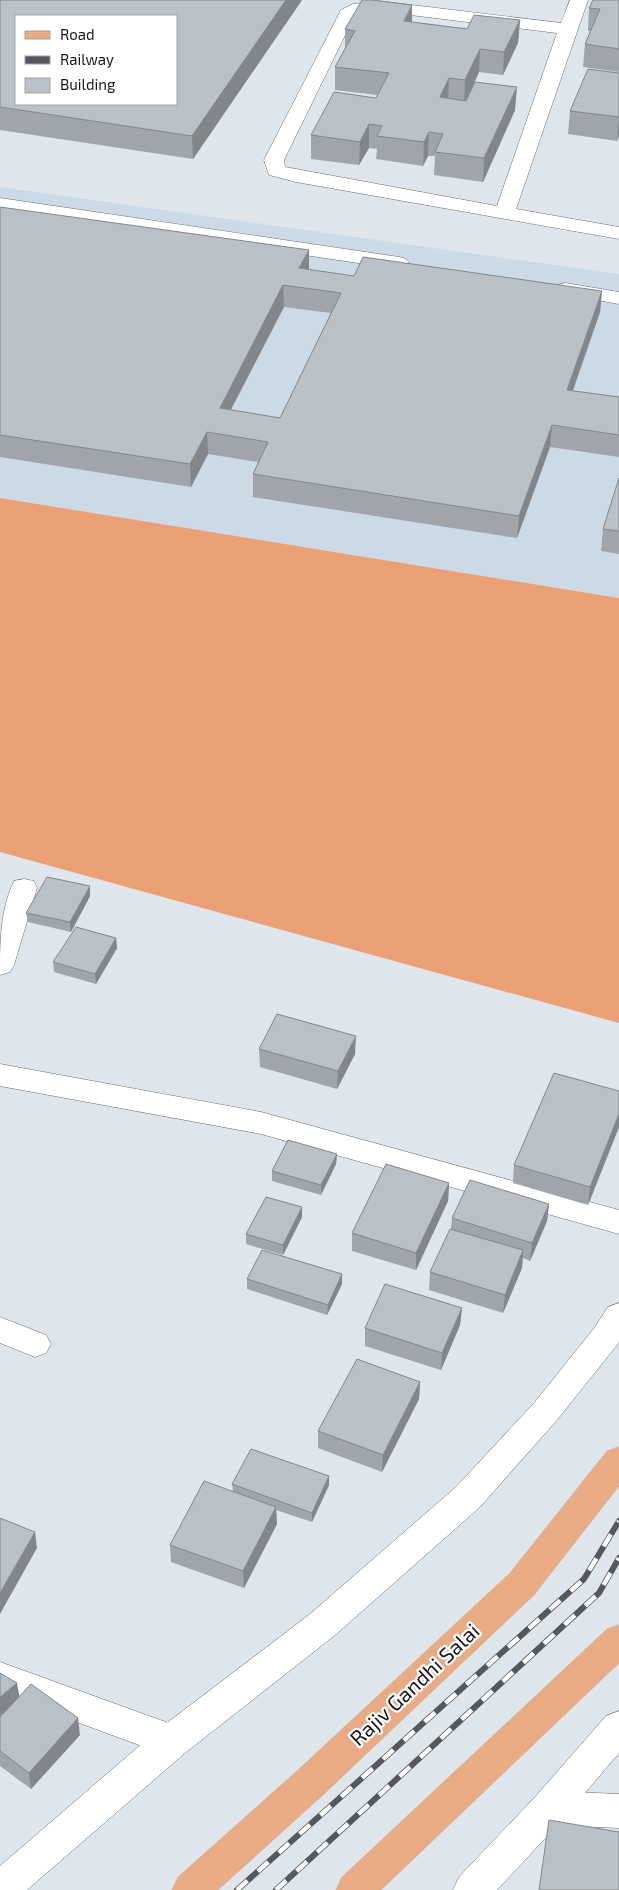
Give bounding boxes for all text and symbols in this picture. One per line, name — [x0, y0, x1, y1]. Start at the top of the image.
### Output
legend — [15, 15, 178, 105]
text: Road — [60, 25, 95, 43]
text: Railway — [60, 50, 114, 68]
text: Building — [60, 75, 116, 93]
street label: Rajiv Gandhi Salai — [344, 1618, 484, 1751]

